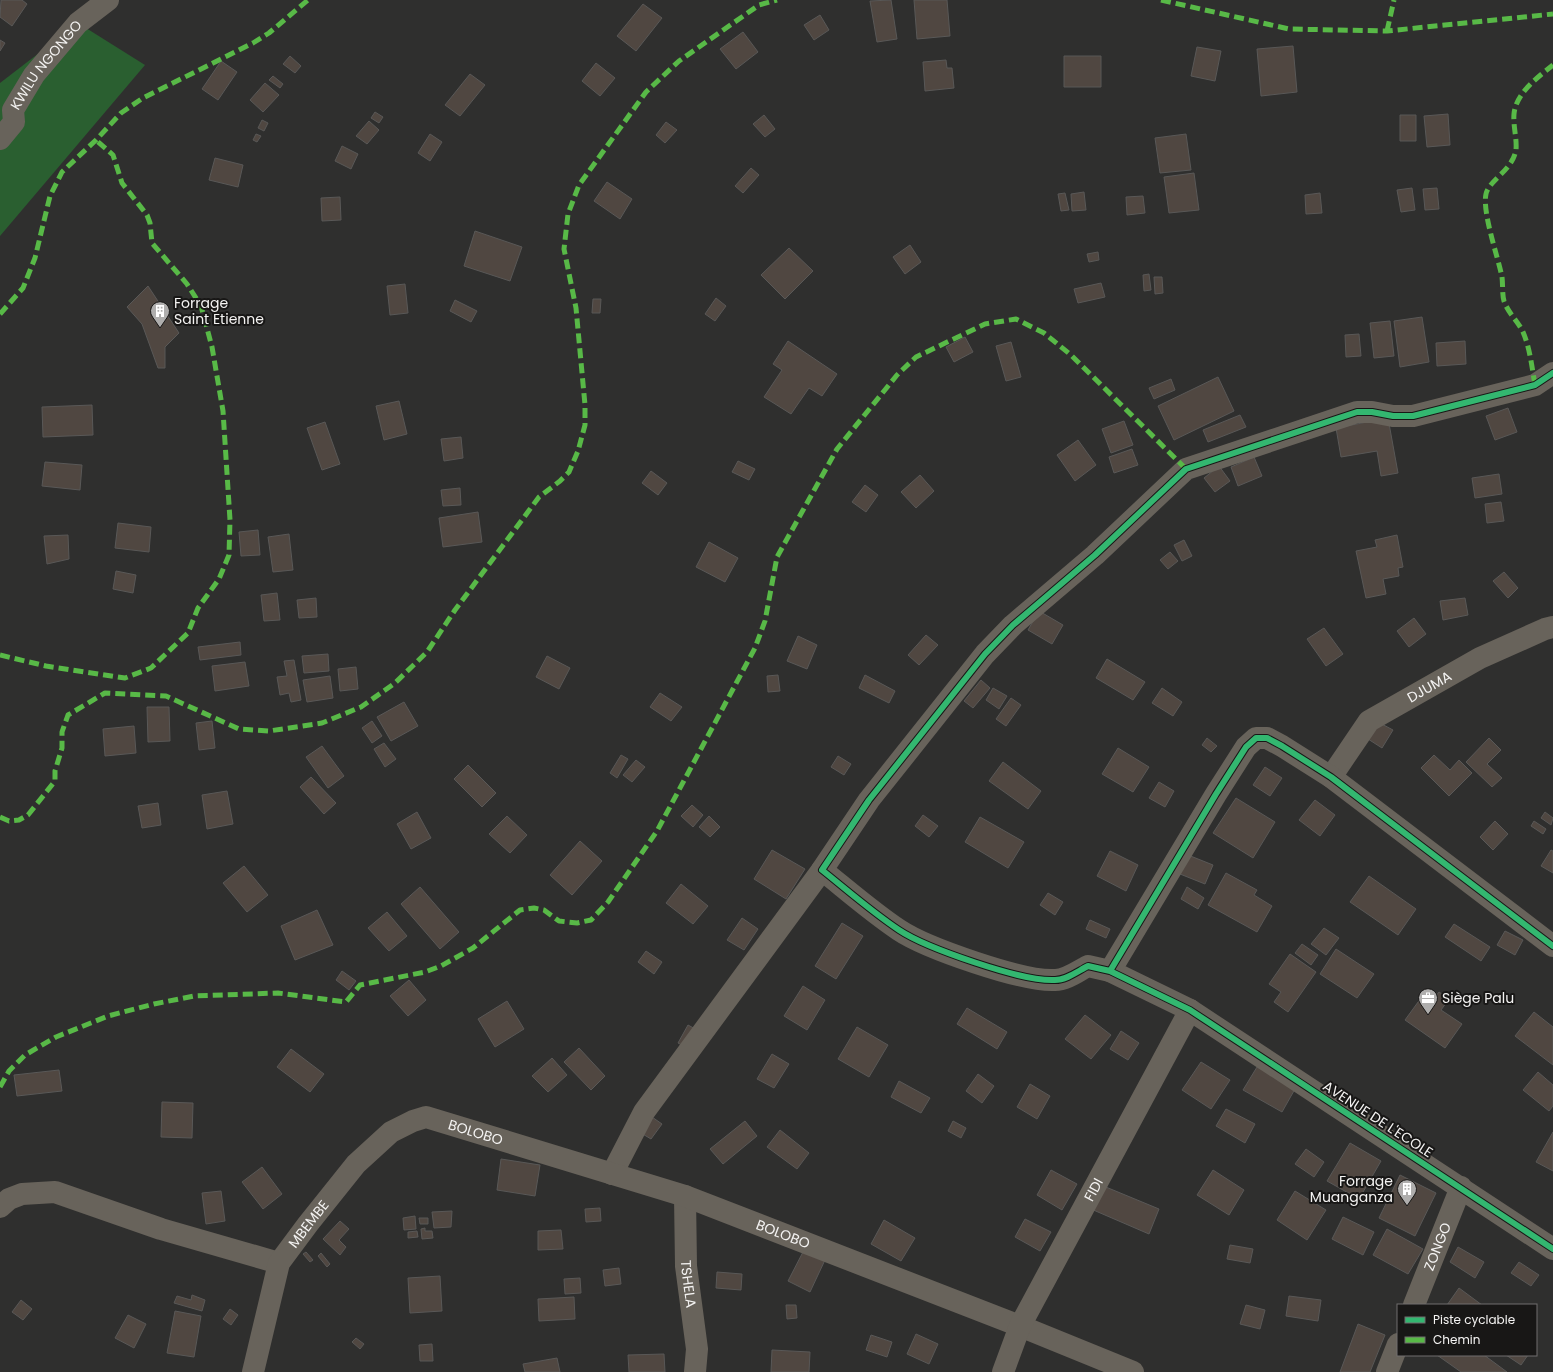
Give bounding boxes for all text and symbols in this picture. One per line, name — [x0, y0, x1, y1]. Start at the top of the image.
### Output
street label: KWILU NGONGO — [5, 16, 86, 114]
place label: Forrage Saint Etienne — [174, 293, 264, 329]
building icon: Forrage Saint Etienne — [149, 300, 171, 328]
street label: DJUMA — [1403, 666, 1455, 707]
office icon: Siège Palu — [1417, 987, 1439, 1015]
place label: Siège Palu — [1442, 988, 1514, 1008]
street label: AVENUE DE L'ECOLE — [1319, 1076, 1437, 1162]
street label: BOLOBO — [446, 1114, 505, 1150]
place label: Forrage Muanganza — [1310, 1171, 1393, 1207]
street label: FIDI — [1079, 1174, 1108, 1205]
building icon: Forrage Muanganza — [1396, 1178, 1418, 1206]
street label: MBEMBE — [284, 1196, 333, 1252]
street label: BOLOBO — [753, 1215, 813, 1254]
street label: ZONGO — [1419, 1219, 1456, 1274]
street label: TSHELA — [676, 1260, 701, 1309]
legend — [1397, 1304, 1537, 1356]
text: Piste cyclable — [1433, 1311, 1515, 1328]
text: Chemin — [1433, 1331, 1480, 1348]

